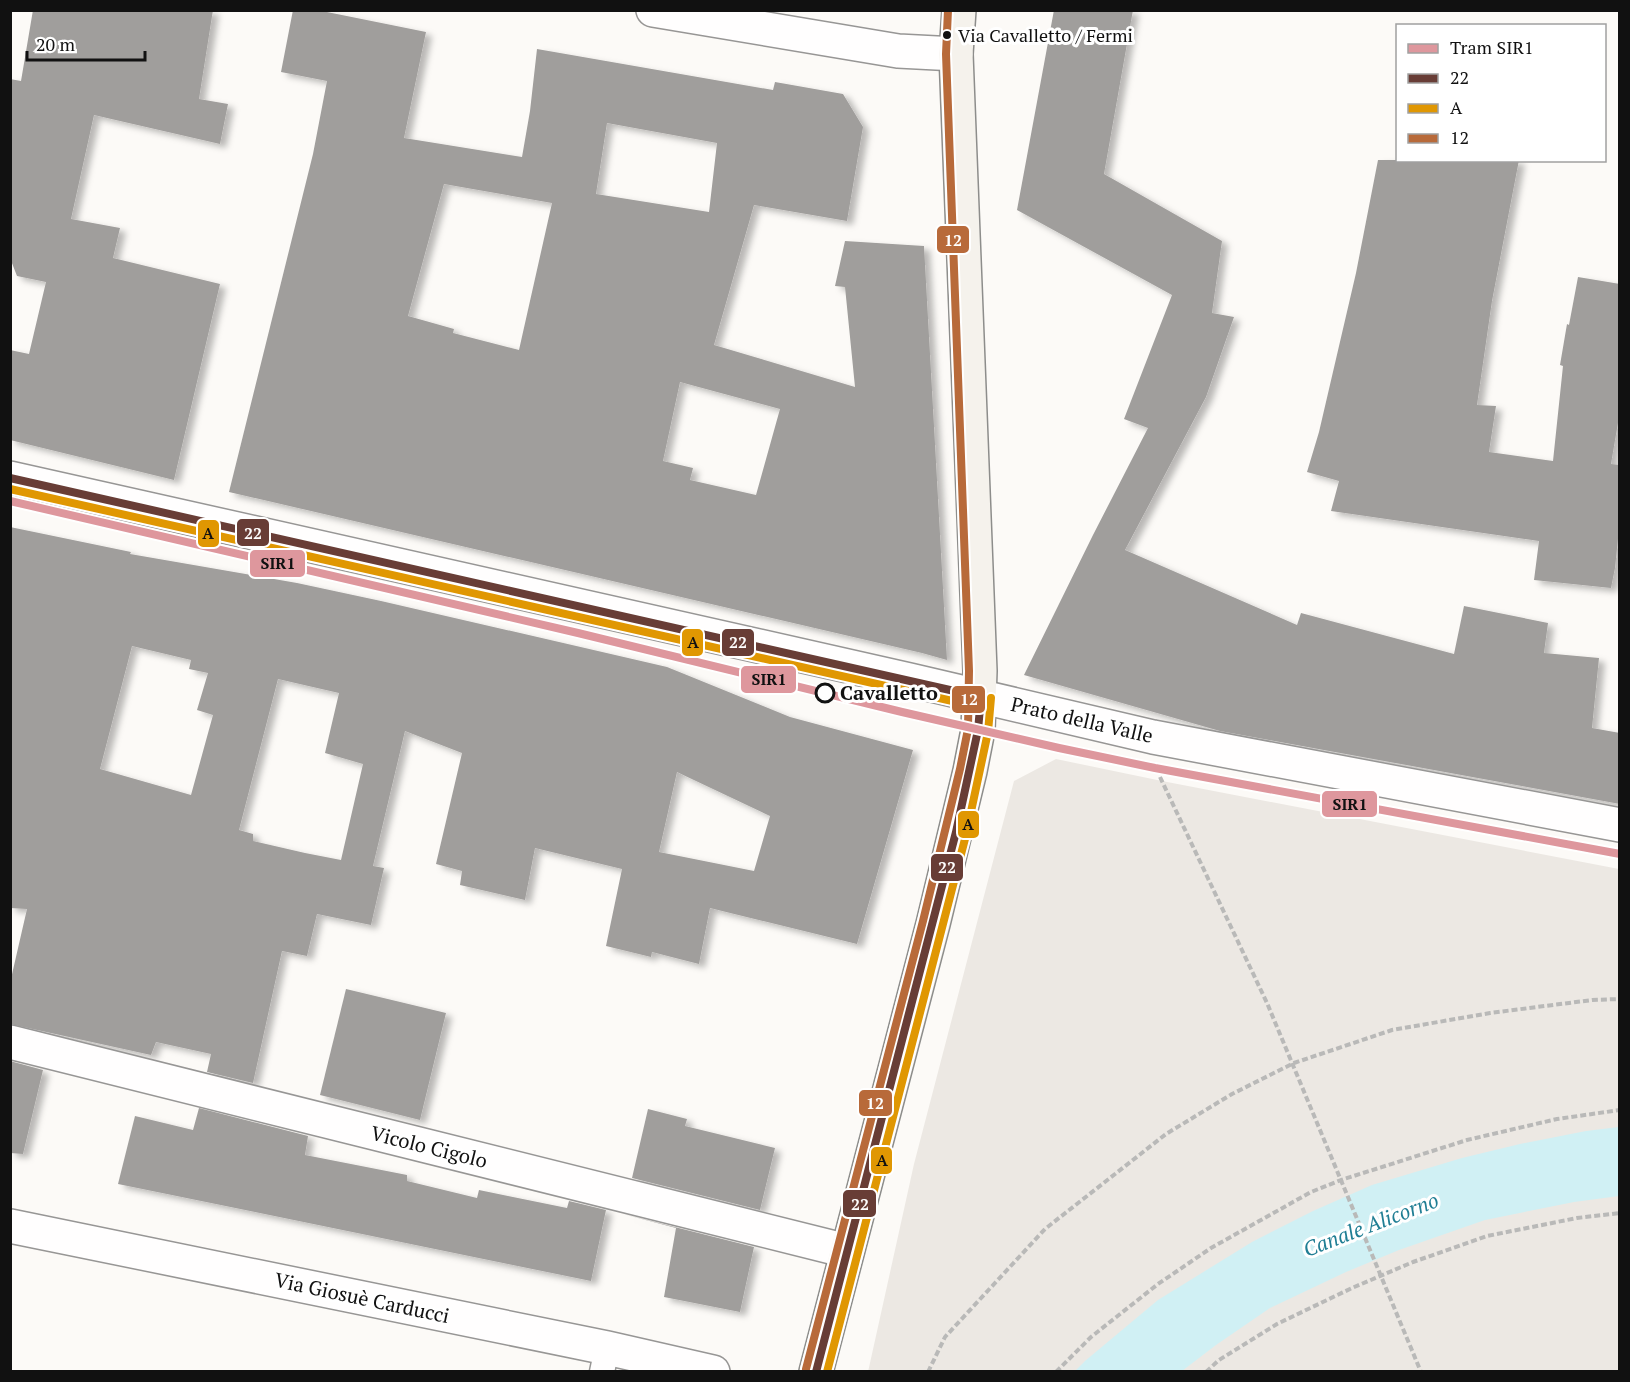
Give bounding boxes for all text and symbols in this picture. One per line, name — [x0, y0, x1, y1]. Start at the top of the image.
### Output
place label: Via Cavalletto / Fermi — [958, 23, 1133, 47]
scale bar — [27, 24, 146, 62]
legend — [1396, 24, 1606, 162]
marker: Via Cavalletto / Fermi — [941, 29, 953, 41]
text: 20 m — [36, 32, 76, 56]
text: Tram SIR1 — [1450, 35, 1534, 59]
text: 22 — [1450, 65, 1469, 89]
text: A — [1450, 95, 1463, 119]
text: 12 — [1450, 125, 1469, 149]
line badge: 12 — [936, 225, 970, 254]
text: 12 — [944, 229, 962, 251]
line badge: 22 — [236, 518, 270, 547]
line badge: A — [197, 519, 220, 548]
text: A — [202, 522, 214, 544]
text: 22 — [244, 522, 262, 544]
line badge: SIR1 — [249, 549, 306, 578]
text: SIR1 — [260, 552, 296, 574]
line badge: A — [681, 628, 704, 657]
line badge: 22 — [721, 628, 755, 657]
text: A — [687, 631, 699, 653]
text: 22 — [729, 631, 747, 653]
line badge: SIR1 — [740, 665, 797, 694]
text: SIR1 — [751, 668, 787, 690]
place label: Cavalletto — [840, 679, 938, 706]
marker: Cavalletto — [815, 683, 835, 703]
line badge: 12 — [951, 685, 986, 714]
text: 12 — [960, 688, 978, 710]
street label: Prato della Valle — [1008, 690, 1156, 749]
line badge: SIR1 — [1321, 790, 1378, 818]
text: SIR1 — [1332, 793, 1368, 815]
line badge: A — [957, 810, 980, 839]
text: A — [962, 813, 974, 835]
line badge: 22 — [930, 853, 964, 882]
text: 22 — [938, 856, 956, 878]
line badge: 12 — [858, 1089, 893, 1117]
text: 12 — [866, 1092, 884, 1114]
street label: Vicolo Cigolo — [368, 1119, 490, 1174]
line badge: A — [870, 1146, 893, 1175]
text: A — [876, 1149, 888, 1171]
water label: Canale Alicorno — [1299, 1185, 1442, 1263]
line badge: 22 — [842, 1189, 877, 1218]
text: 22 — [851, 1193, 869, 1215]
street label: Via Giosuè Carducci — [272, 1266, 452, 1329]

